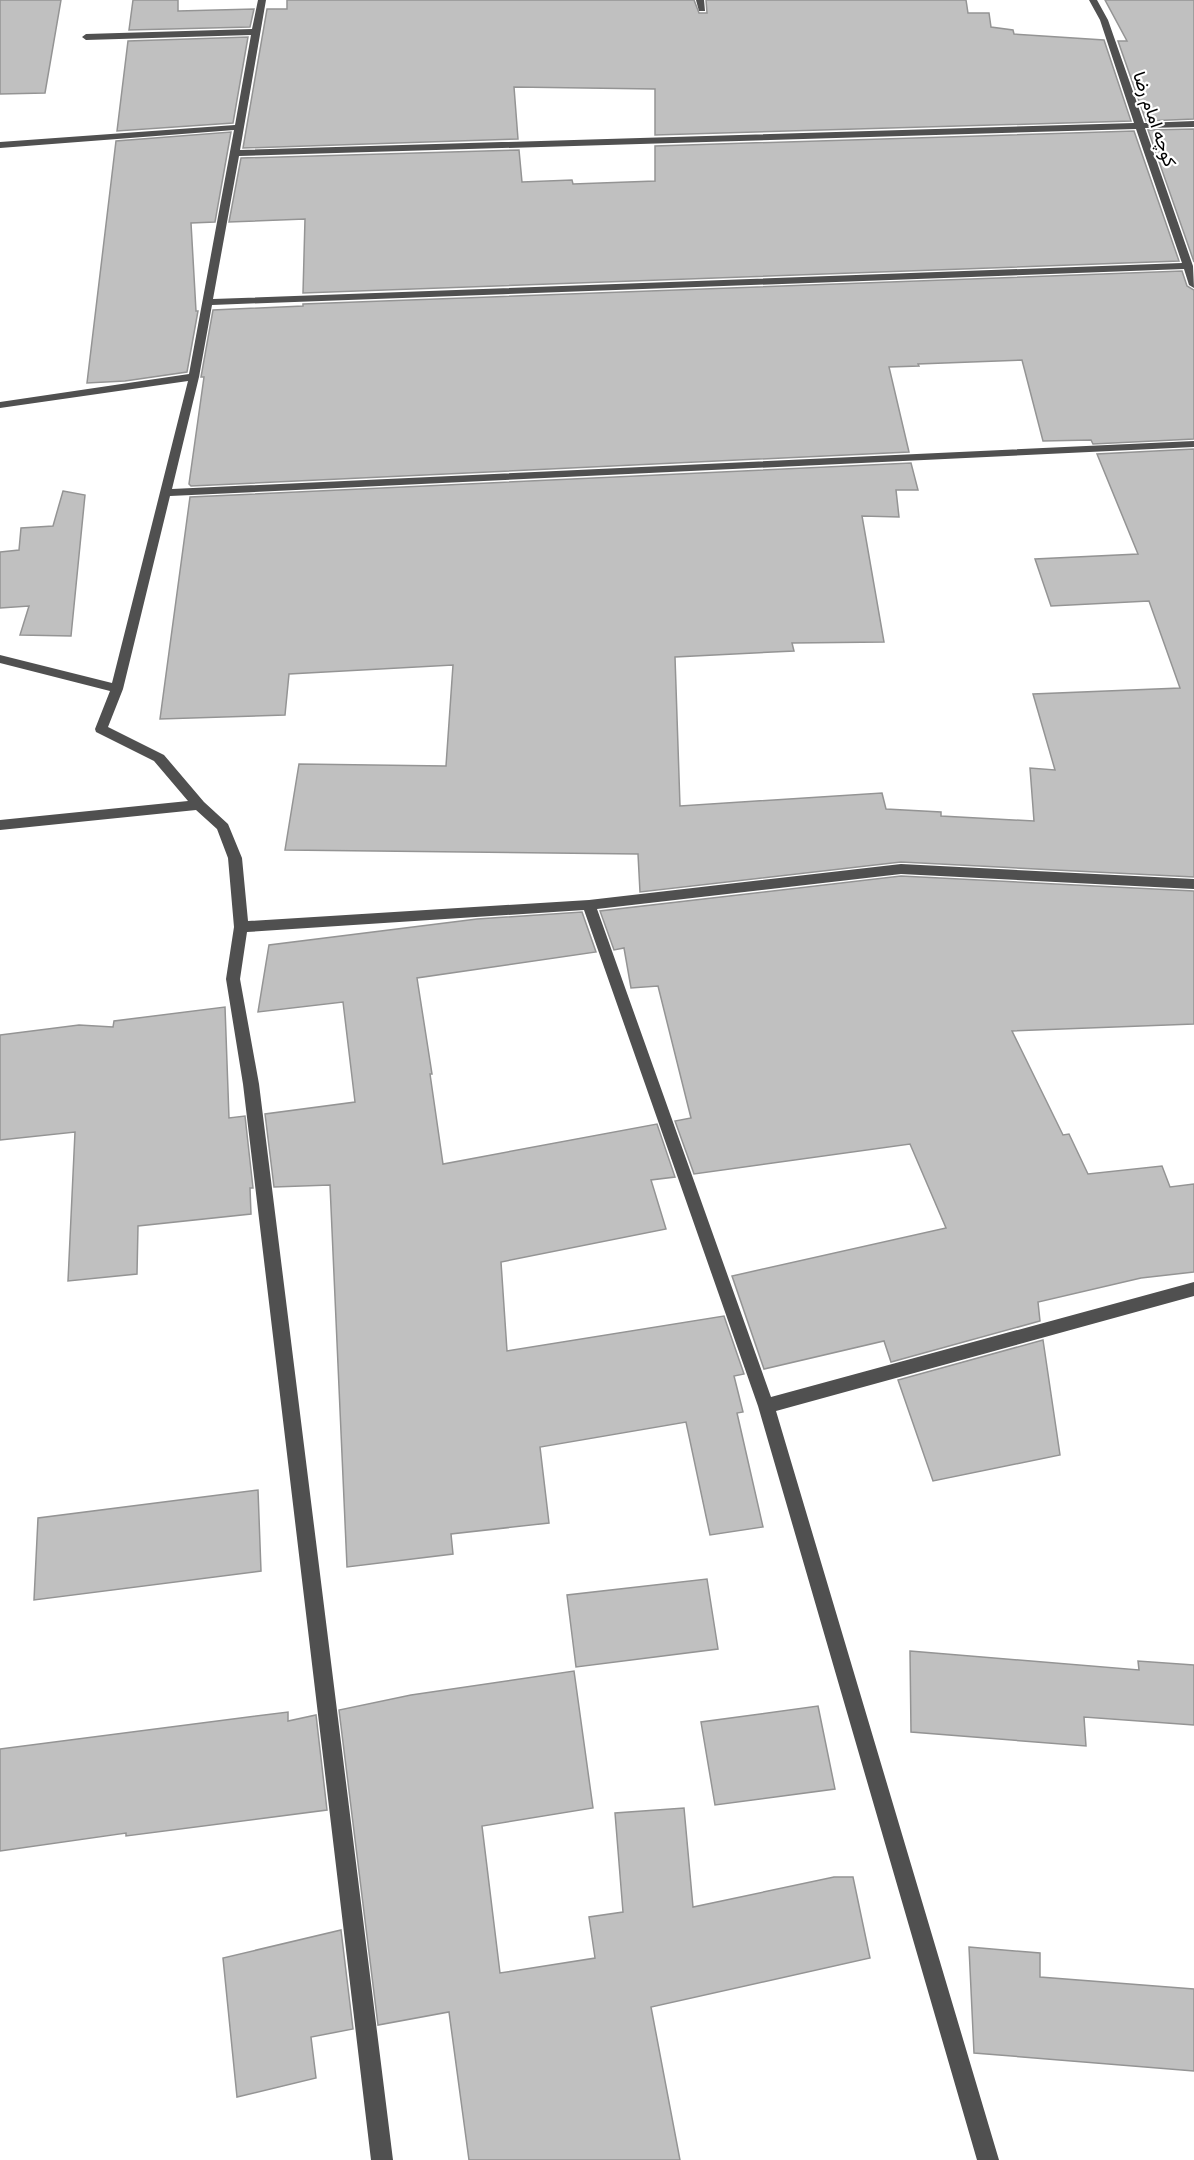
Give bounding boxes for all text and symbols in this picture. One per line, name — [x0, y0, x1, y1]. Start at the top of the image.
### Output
street label: کوچه امام رضا — [1127, 69, 1181, 170]

